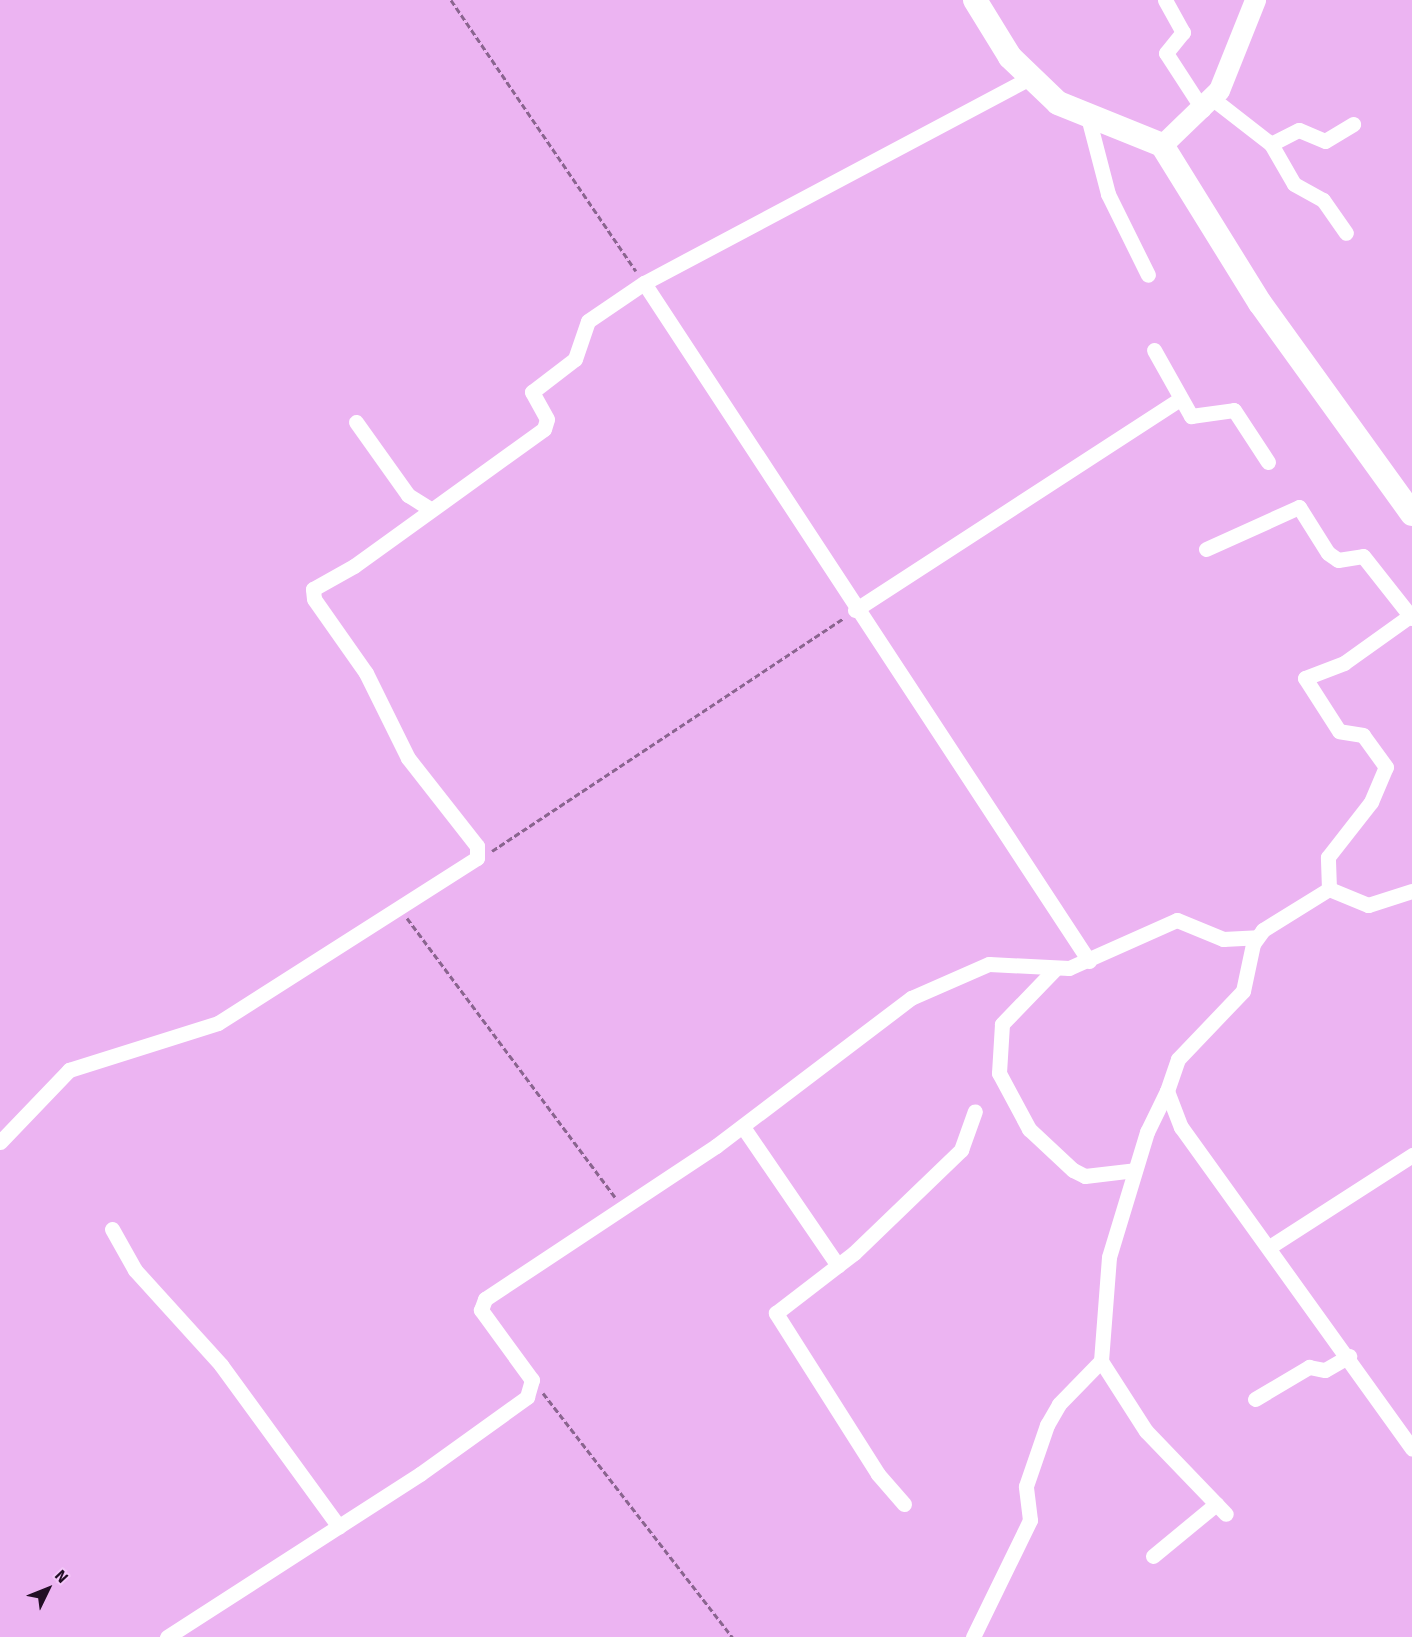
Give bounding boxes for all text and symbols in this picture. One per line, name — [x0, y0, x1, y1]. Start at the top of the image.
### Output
north arrow — [18, 1559, 78, 1619]
text: N — [50, 1566, 72, 1588]

